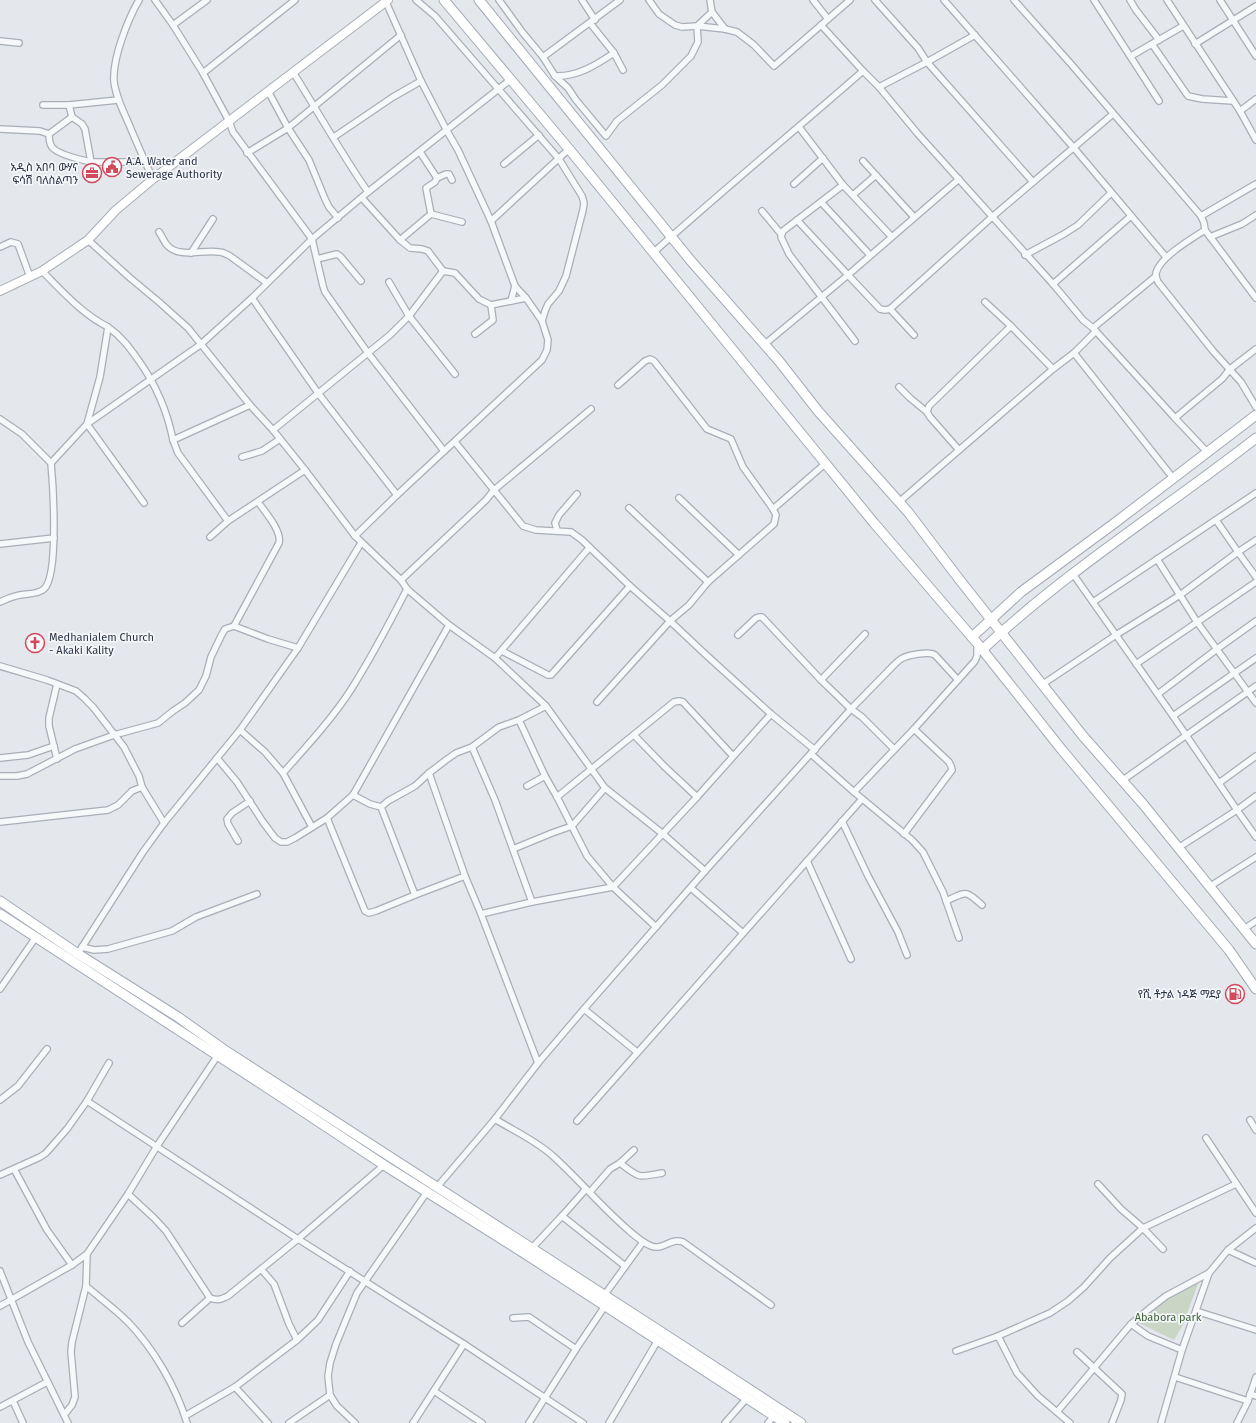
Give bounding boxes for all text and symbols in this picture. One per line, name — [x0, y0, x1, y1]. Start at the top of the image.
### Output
place label: A.A. Water and Sewerage Authority — [126, 155, 223, 181]
public building icon: A.A. Water and Sewerage Authority — [101, 156, 123, 178]
place label: አዲስ አበባ ውሃና ፍሳሽ ባለስልጣን — [11, 161, 79, 187]
office icon: አዲስ አበባ ውሃና ፍሳሽ ባለስልጣን — [81, 162, 103, 184]
place label: Medhanialem Church - Akaki Kality — [49, 631, 154, 657]
church icon: Medhanialem Church - Akaki Kality — [24, 632, 46, 654]
fuel station icon: የሺ ቶታል ነዳጅ ማደያ — [1224, 983, 1246, 1005]
place label: የሺ ቶታል ነዳጅ ማደያ — [1138, 988, 1221, 1001]
park label: Ababora park — [1135, 1311, 1202, 1324]

